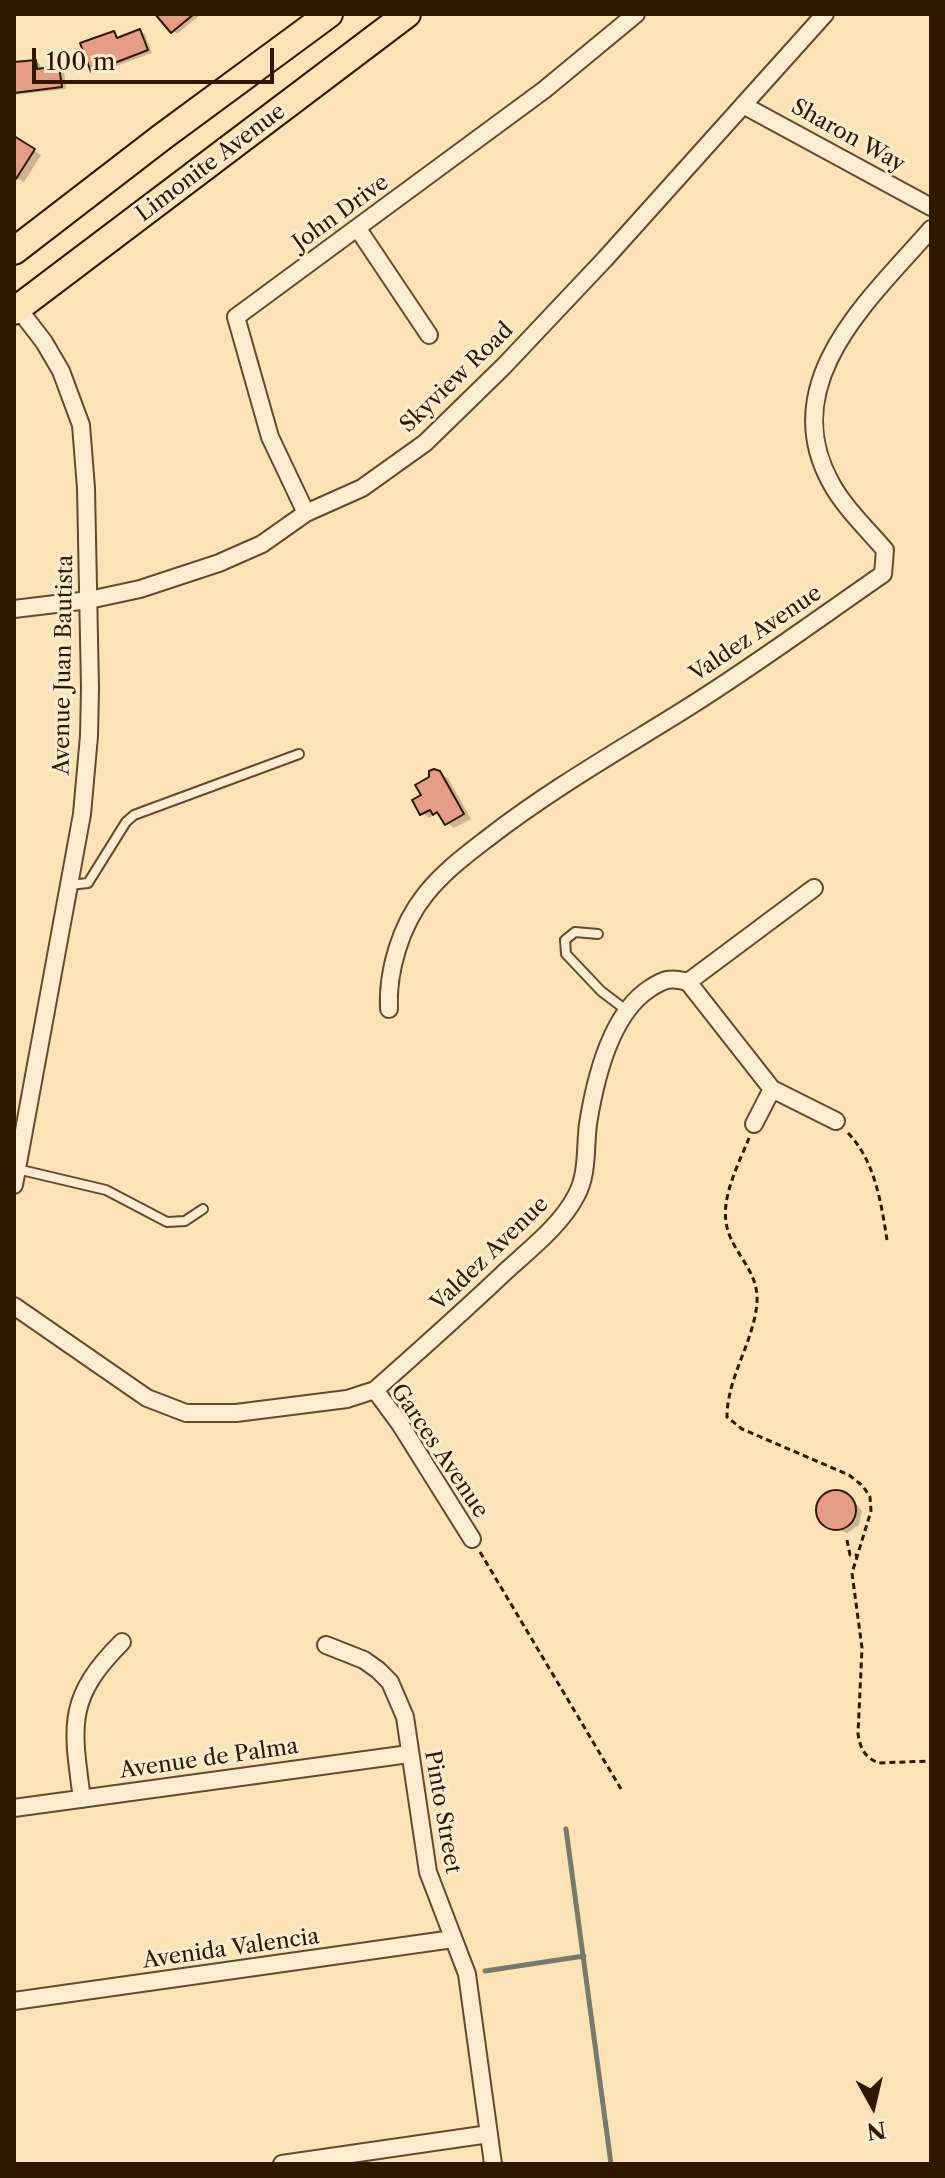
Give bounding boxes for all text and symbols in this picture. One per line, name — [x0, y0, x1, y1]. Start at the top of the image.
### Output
scale bar — [36, 32, 278, 82]
text: 100 m — [46, 47, 115, 76]
street label: Sharon Way — [786, 94, 910, 178]
street label: Limonite Avenue — [131, 98, 291, 228]
street label: John Drive — [288, 170, 394, 256]
street label: Skyview Road — [395, 318, 519, 438]
street label: Avenue Juan Bautista — [49, 555, 79, 775]
street label: Valdez Avenue — [685, 580, 827, 688]
street label: Valdez Avenue — [426, 1191, 554, 1317]
street label: Garces Avenue — [384, 1379, 494, 1523]
street label: Avenue de Palma — [118, 1733, 300, 1785]
street label: Pinto Street — [418, 1748, 466, 1876]
street label: Avenida Valencia — [141, 1924, 321, 1974]
north arrow — [833, 2066, 913, 2146]
text: N — [865, 2116, 888, 2145]

